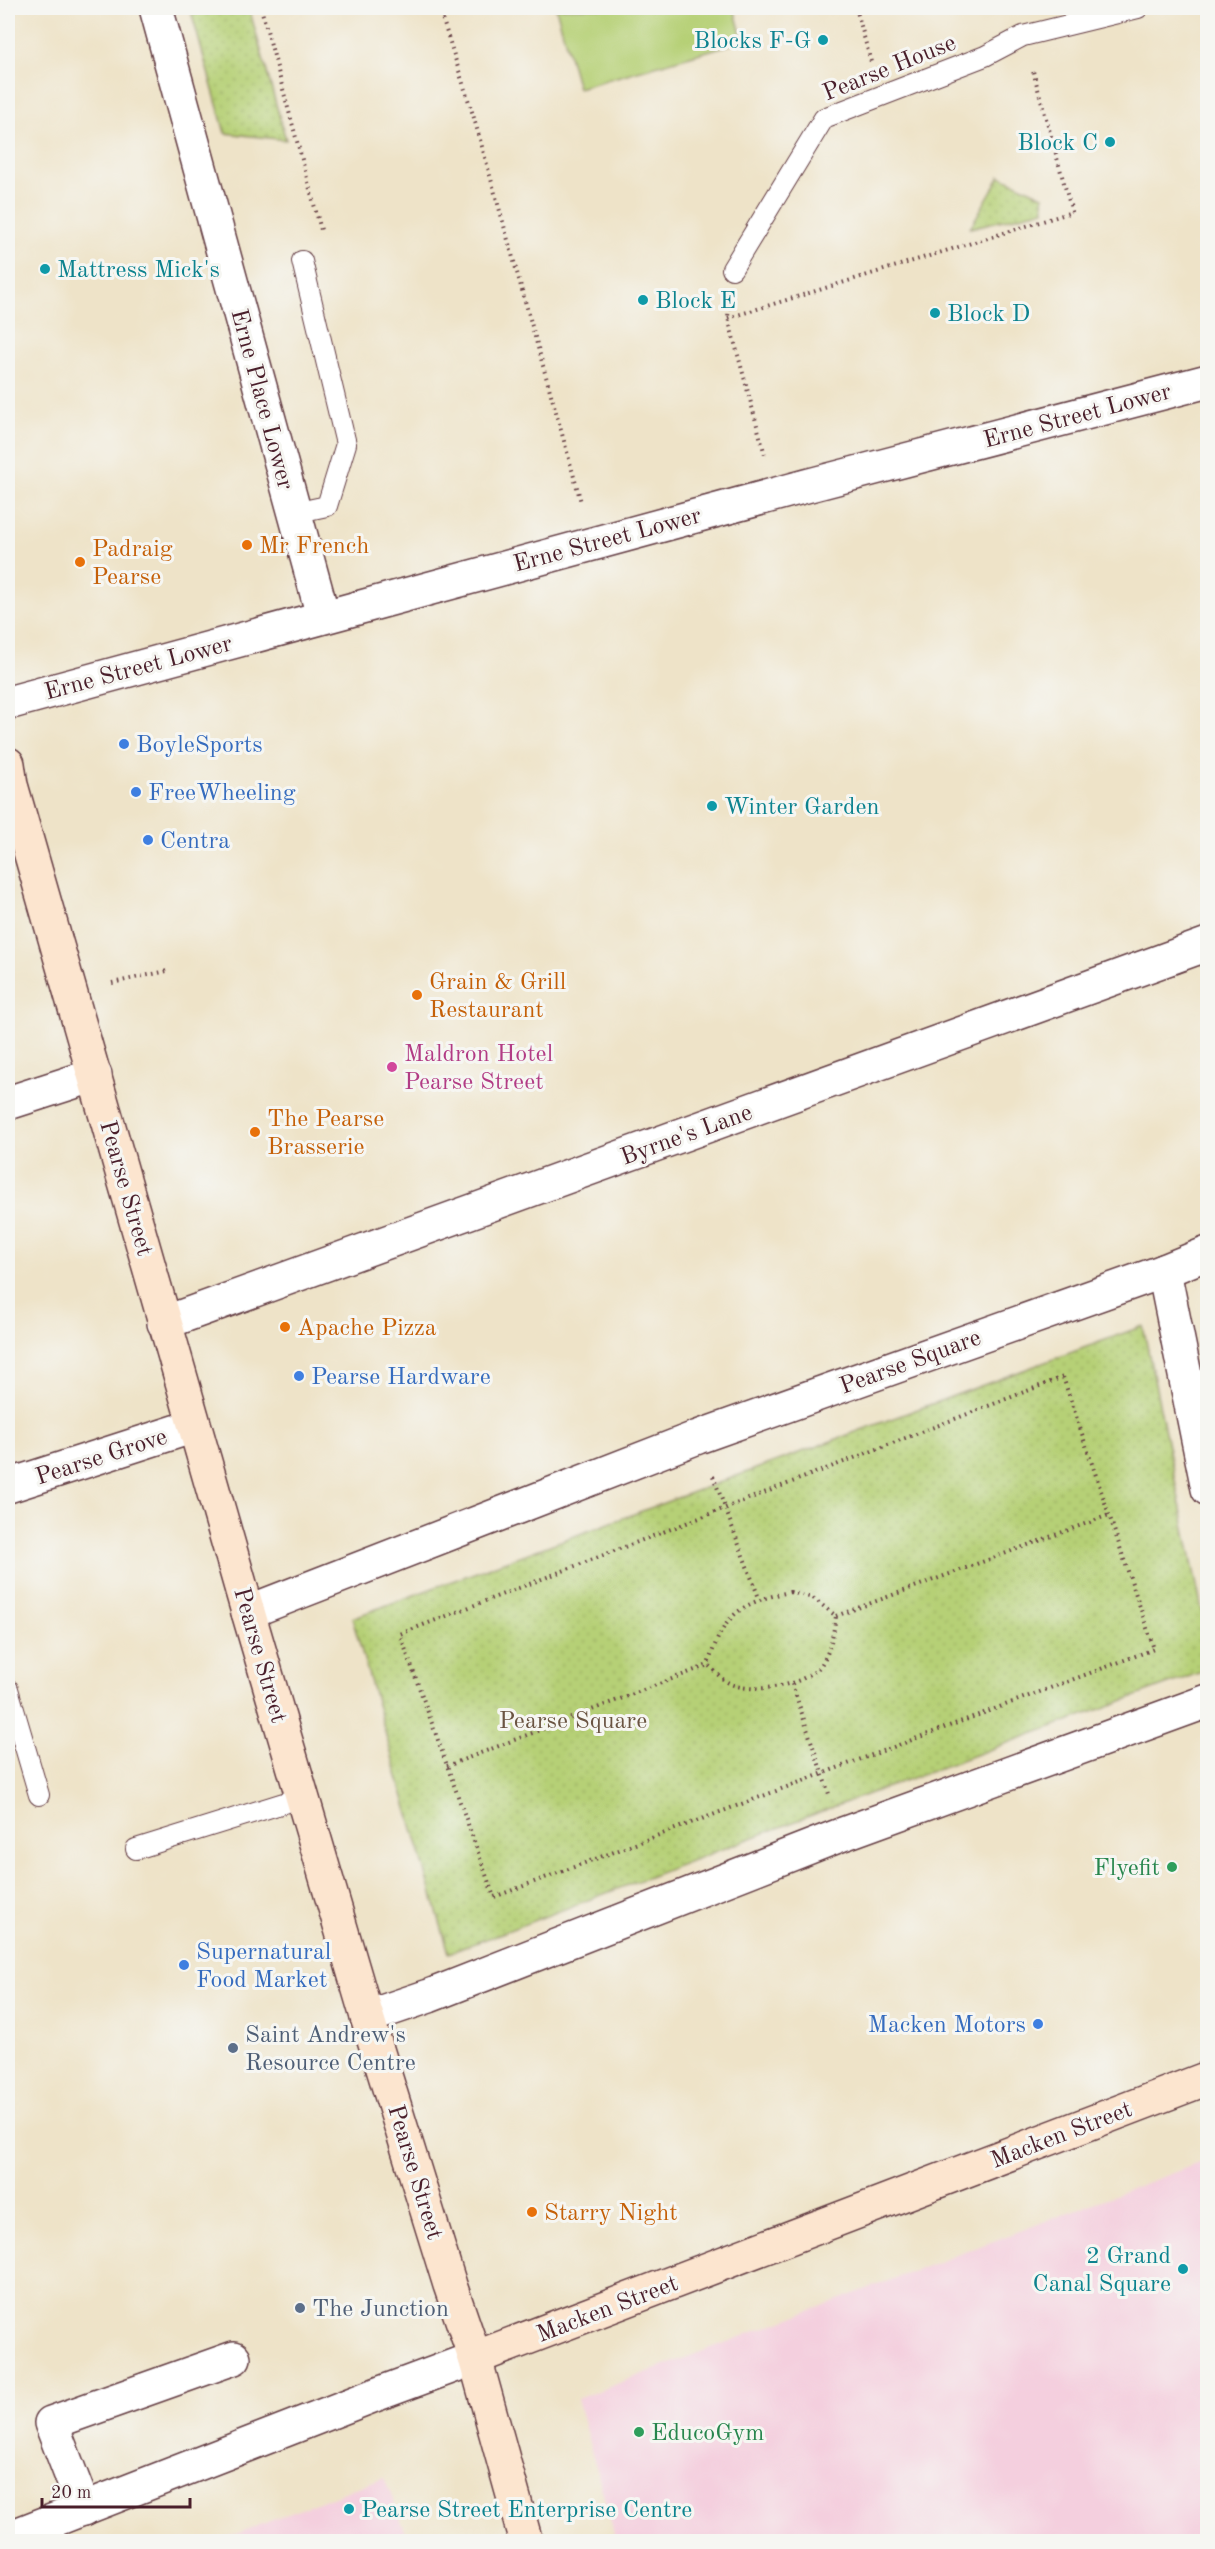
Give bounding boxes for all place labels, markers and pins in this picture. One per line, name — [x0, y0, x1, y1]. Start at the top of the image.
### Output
place label: Blocks F-G — [694, 30, 811, 54]
marker: Blocks F-G — [816, 33, 830, 47]
place label: Block C — [1017, 132, 1098, 156]
marker: Block C — [1103, 135, 1117, 149]
place label: Mattress Mick's — [57, 259, 220, 283]
marker: Mattress Mick's — [38, 262, 52, 276]
place label: Block E — [655, 290, 736, 314]
marker: Block E — [636, 293, 650, 307]
place label: Block D — [947, 303, 1030, 327]
marker: Block D — [928, 306, 942, 320]
place label: Mr French — [259, 535, 369, 559]
place label: Padraig Pearse — [92, 538, 173, 590]
marker: Mr French — [240, 538, 254, 552]
marker: Padraig Pearse — [73, 555, 87, 569]
place label: BoyleSports — [136, 734, 263, 758]
marker: BoyleSports — [117, 737, 131, 751]
place label: FreeWheeling — [148, 782, 296, 806]
marker: FreeWheeling — [129, 785, 143, 799]
place label: Winter Garden — [724, 796, 880, 820]
marker: Winter Garden — [705, 799, 719, 813]
place label: Centra — [160, 830, 230, 854]
marker: Centra — [141, 833, 155, 847]
place label: Grain & Grill Restaurant — [429, 971, 566, 1023]
marker: Grain & Grill Restaurant — [410, 988, 424, 1002]
place label: Maldron Hotel Pearse Street — [404, 1043, 553, 1095]
marker: Maldron Hotel Pearse Street — [385, 1060, 399, 1074]
place label: The Pearse Brasserie — [267, 1108, 384, 1160]
marker: The Pearse Brasserie — [248, 1125, 262, 1139]
place label: Apache Pizza — [297, 1317, 437, 1341]
marker: Apache Pizza — [278, 1320, 292, 1334]
place label: Pearse Hardware — [311, 1366, 491, 1390]
marker: Pearse Hardware — [292, 1369, 306, 1383]
place label: Flyefit — [1094, 1857, 1160, 1881]
marker: Flyefit — [1165, 1860, 1179, 1874]
place label: Supernatural Food Market — [196, 1941, 331, 1993]
marker: Supernatural Food Market — [177, 1958, 191, 1972]
place label: Macken Motors — [868, 2014, 1026, 2038]
marker: Macken Motors — [1031, 2017, 1045, 2031]
place label: Saint Andrew's Resource Centre — [245, 2024, 416, 2076]
marker: Saint Andrew's Resource Centre — [226, 2041, 240, 2055]
place label: Starry Night — [544, 2202, 678, 2226]
marker: Starry Night — [525, 2205, 539, 2219]
place label: 2 Grand Canal Square — [1033, 2245, 1171, 2297]
marker: 2 Grand Canal Square — [1176, 2262, 1190, 2276]
place label: The Junction — [312, 2298, 449, 2322]
marker: The Junction — [293, 2301, 307, 2315]
place label: EducoGym — [651, 2422, 764, 2446]
marker: EducoGym — [632, 2425, 646, 2439]
place label: Pearse Street Enterprise Centre — [361, 2499, 692, 2523]
marker: Pearse Street Enterprise Centre — [342, 2502, 356, 2516]

